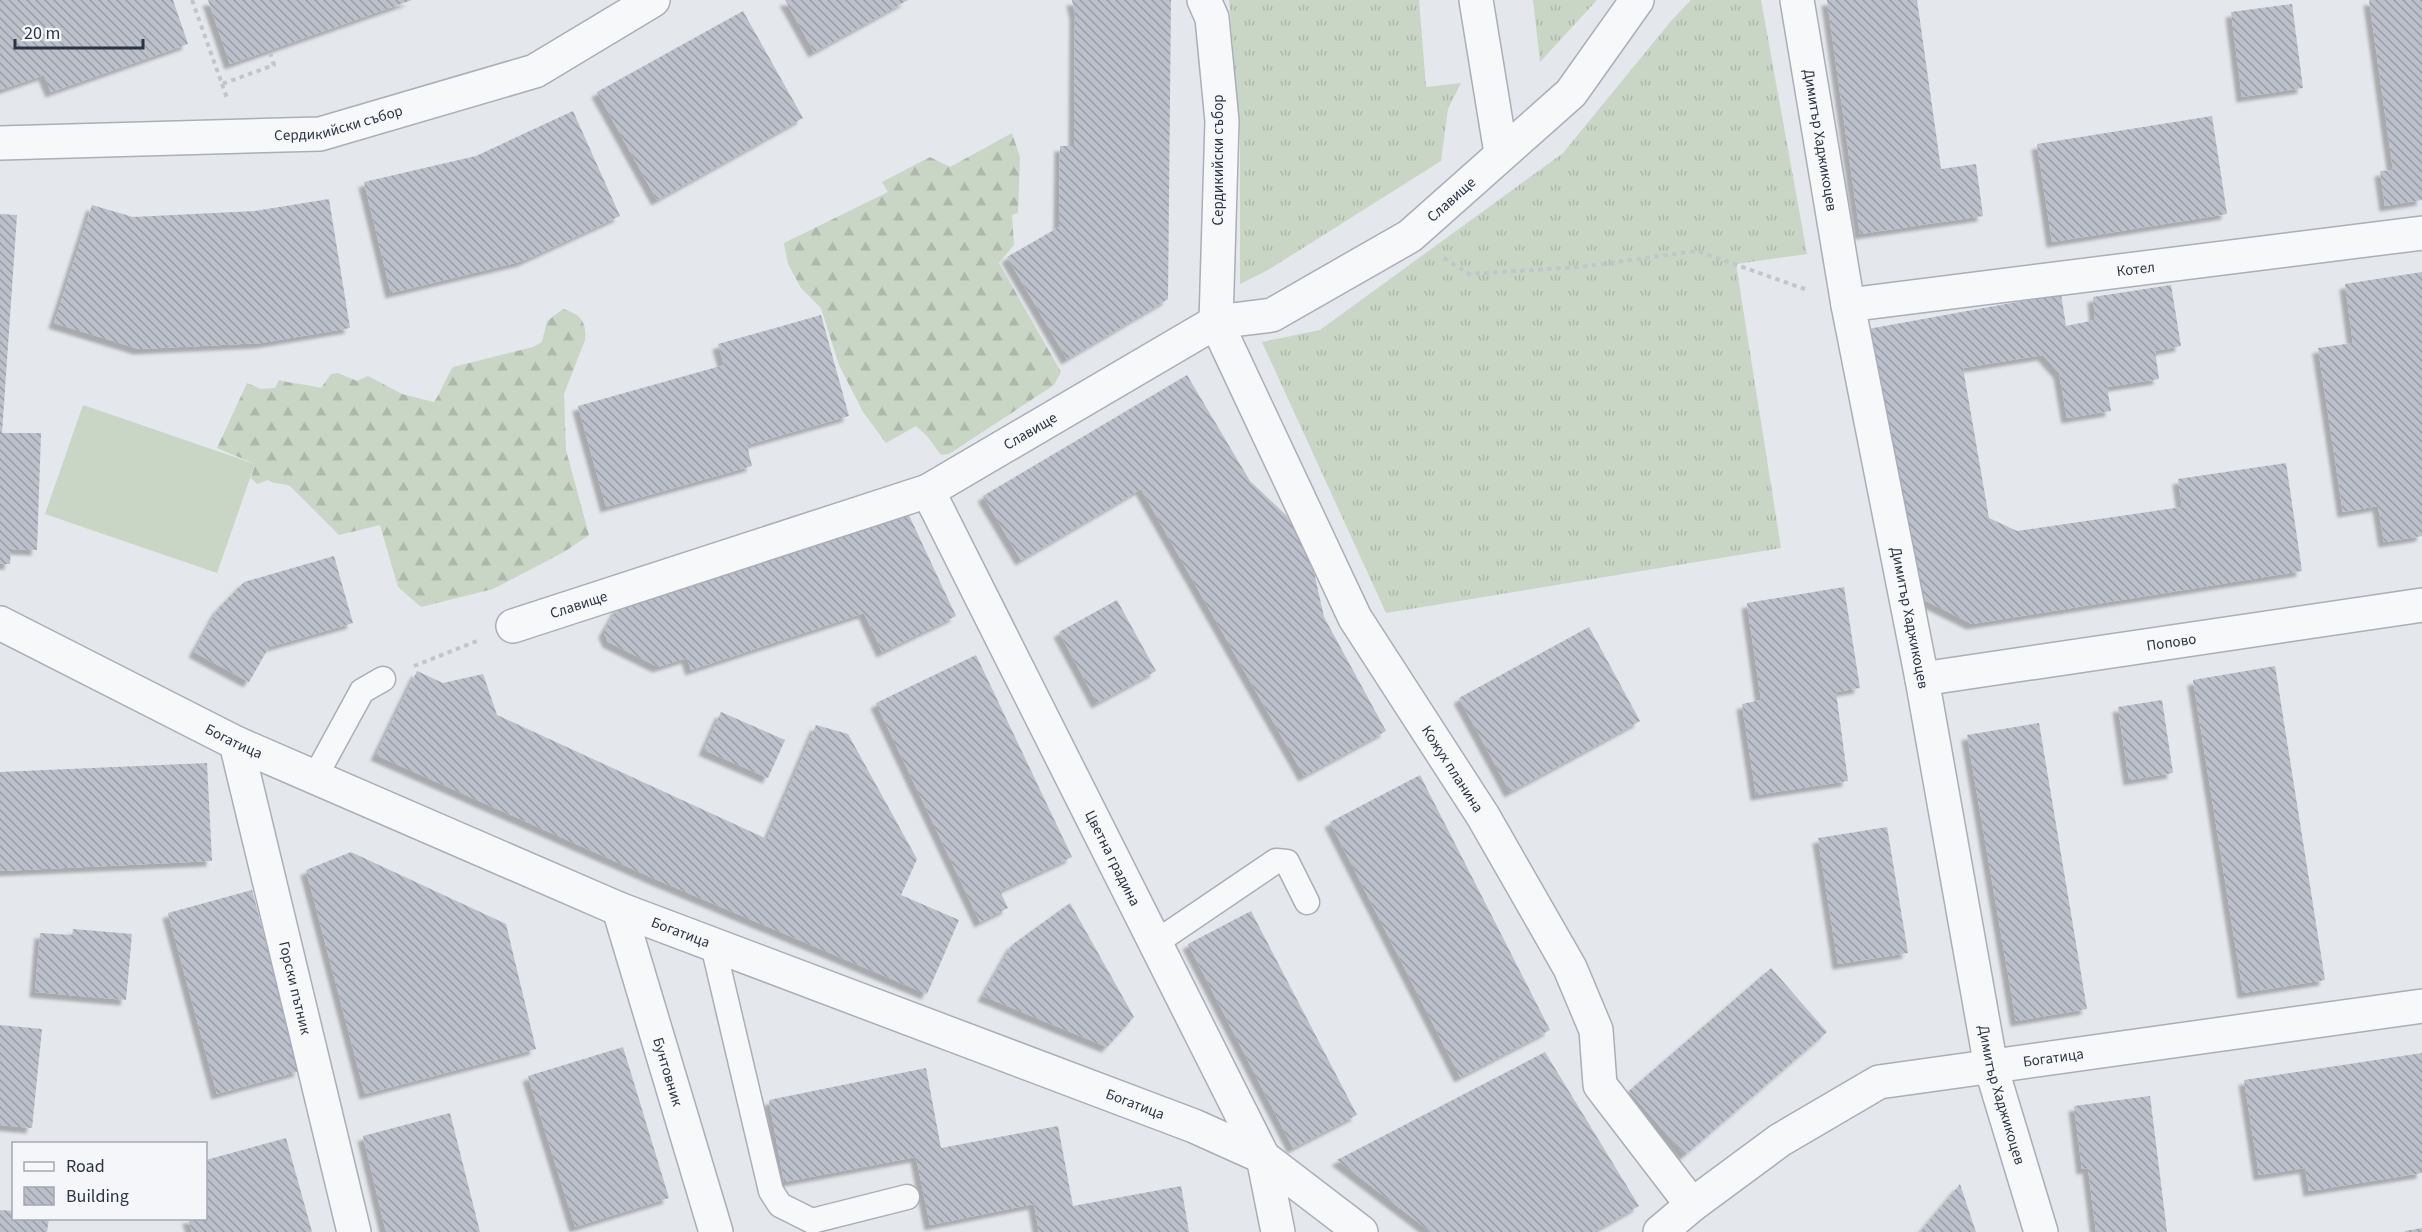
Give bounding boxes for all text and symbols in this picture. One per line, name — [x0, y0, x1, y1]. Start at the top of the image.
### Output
scale bar — [15, 12, 142, 50]
text: 20 m — [24, 21, 60, 46]
street label: Димитър Хаджикоцев — [1798, 67, 1842, 213]
street label: Сердикийски събор — [1208, 94, 1229, 226]
street label: Сердикийски събор — [274, 100, 405, 146]
street label: Славище — [1423, 172, 1481, 227]
street label: Котел — [2115, 257, 2156, 282]
street label: Славище — [1000, 407, 1061, 455]
street label: Димитър Хаджикоцев — [1885, 545, 1934, 691]
street label: Славище — [547, 586, 610, 624]
street label: Попово — [2145, 629, 2198, 657]
street label: Богатица — [201, 719, 266, 764]
street label: Кожух планина — [1416, 721, 1488, 817]
street label: Цветна градина — [1079, 807, 1145, 910]
street label: Богатица — [648, 912, 713, 953]
street label: Горски пътник — [273, 939, 316, 1038]
street label: Димитър Хаджикоцев — [1973, 1023, 2030, 1168]
street label: Бунтовник — [647, 1035, 688, 1109]
street label: Богатица — [2022, 1043, 2085, 1073]
street label: Богатица — [1103, 1084, 1167, 1125]
legend — [12, 1142, 207, 1220]
text: Road — [66, 1154, 105, 1179]
text: Building — [66, 1184, 129, 1209]

